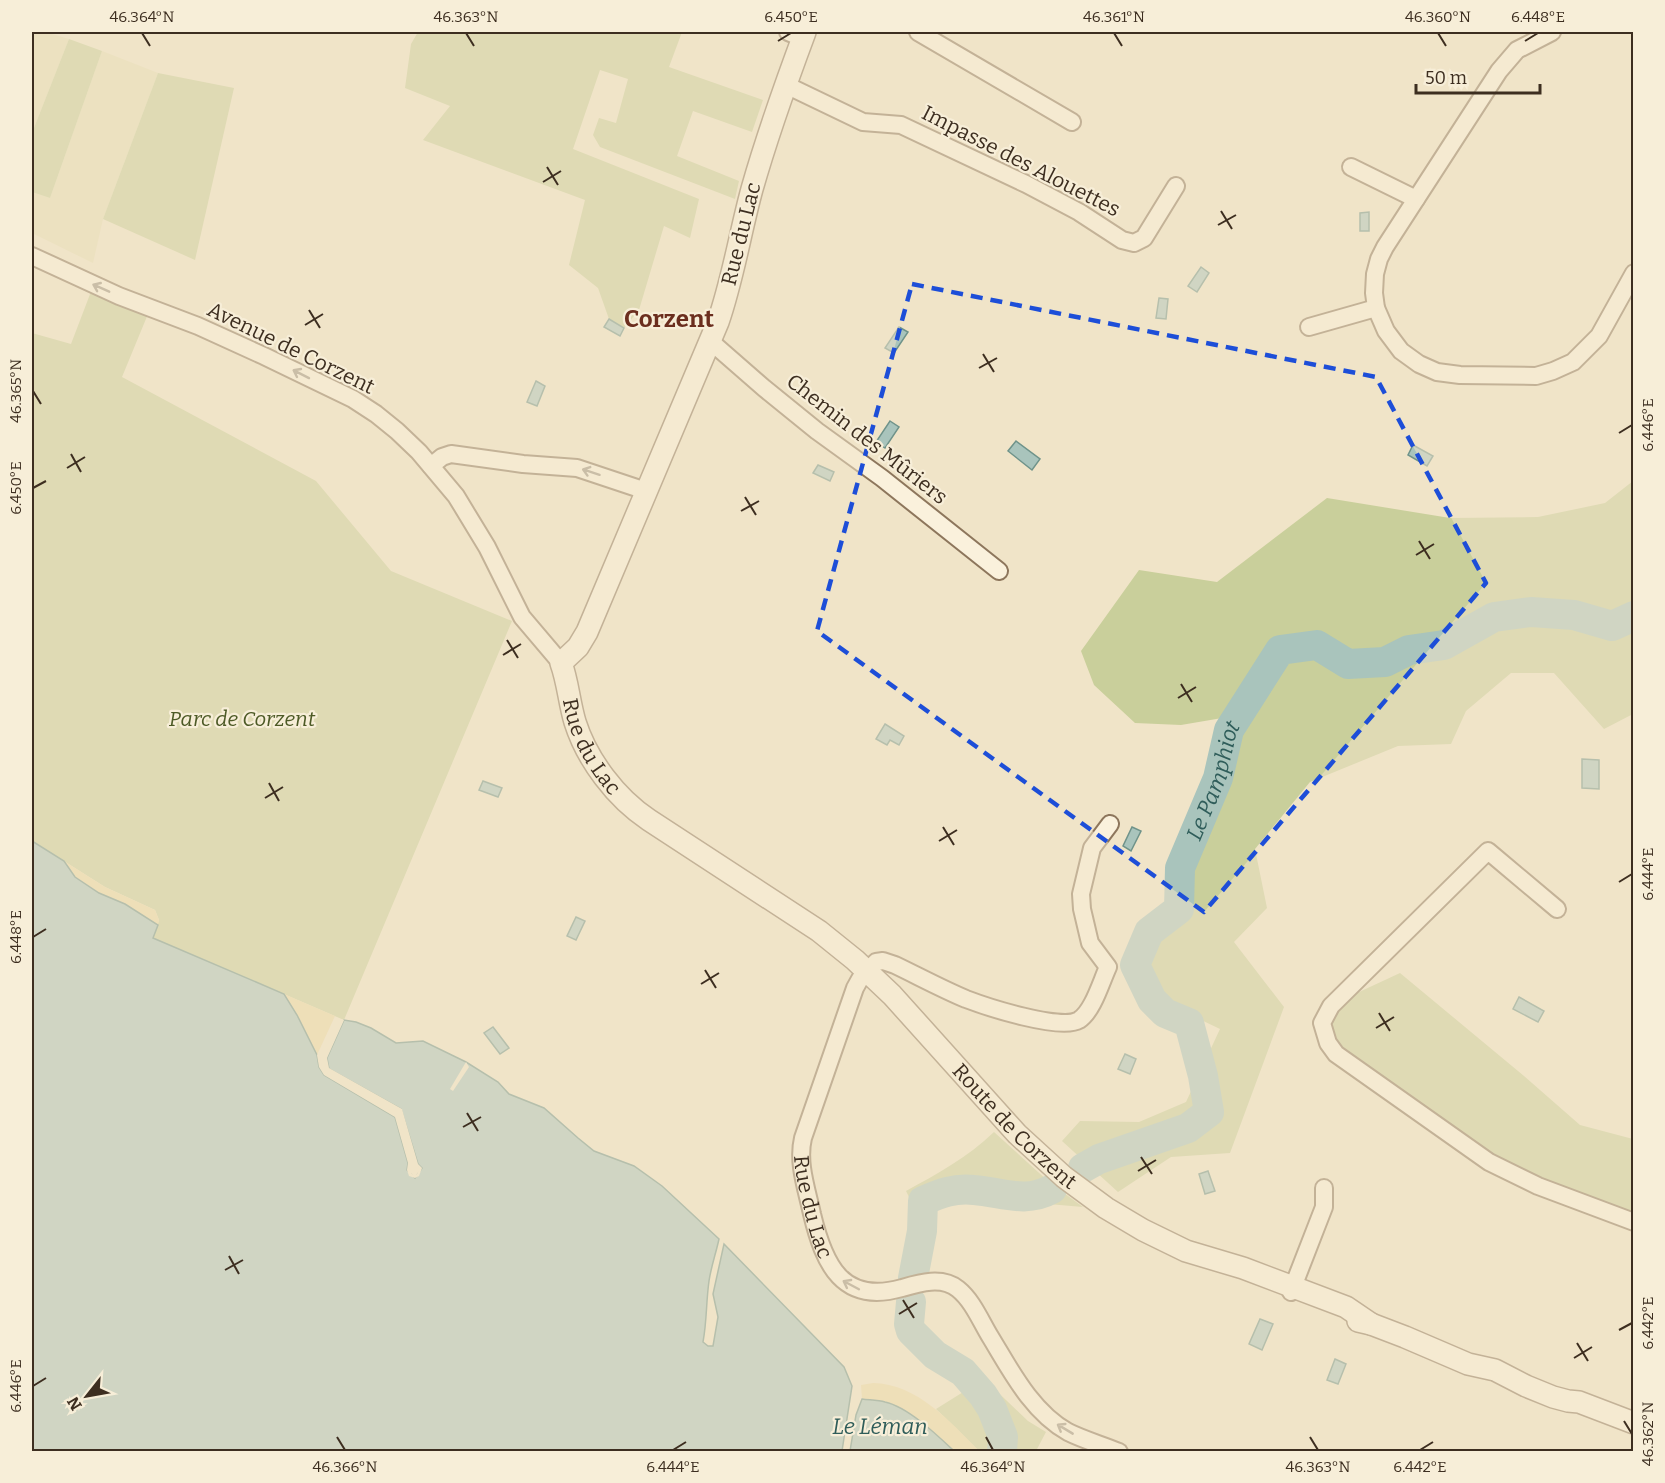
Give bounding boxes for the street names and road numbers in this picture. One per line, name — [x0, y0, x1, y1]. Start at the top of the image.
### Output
street label: Impasse des Alouettes — [918, 100, 1124, 222]
street label: Rue du Lac — [716, 179, 766, 288]
street label: Avenue de Corzent — [203, 296, 379, 400]
street label: Chemin des Mûriers — [781, 368, 953, 510]
street label: Rue du Lac — [557, 696, 626, 800]
street label: Route de Corzent — [947, 1058, 1082, 1195]
street label: Rue du Lac — [788, 1154, 838, 1263]

